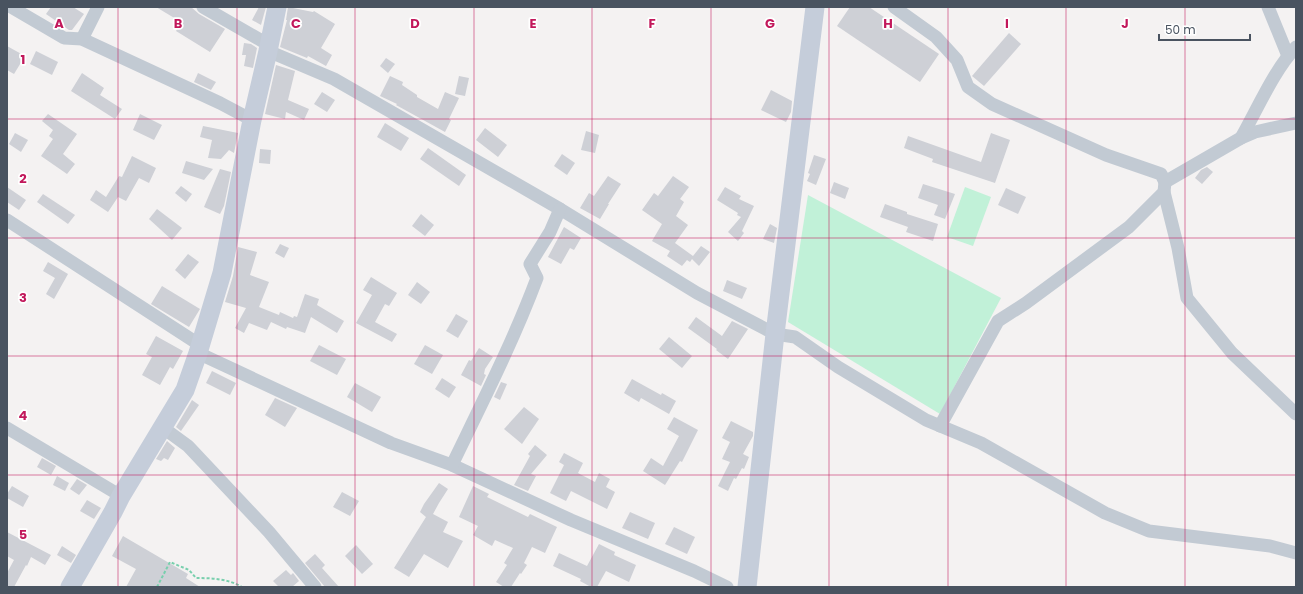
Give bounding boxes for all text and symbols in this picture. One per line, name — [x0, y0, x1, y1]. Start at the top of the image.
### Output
text: A — [54, 14, 64, 33]
text: B — [174, 14, 183, 33]
text: C — [291, 14, 301, 33]
text: D — [410, 14, 420, 33]
text: E — [529, 14, 537, 33]
text: F — [648, 14, 656, 33]
text: G — [765, 14, 775, 33]
text: H — [883, 14, 893, 33]
text: I — [1005, 14, 1009, 33]
text: J — [1121, 14, 1129, 33]
scale bar — [1159, 16, 1250, 42]
text: 50 m — [1165, 21, 1196, 38]
text: 1 — [21, 50, 25, 69]
text: 2 — [19, 169, 27, 188]
text: 3 — [19, 288, 27, 307]
text: 4 — [19, 406, 28, 425]
text: 5 — [19, 525, 27, 544]

